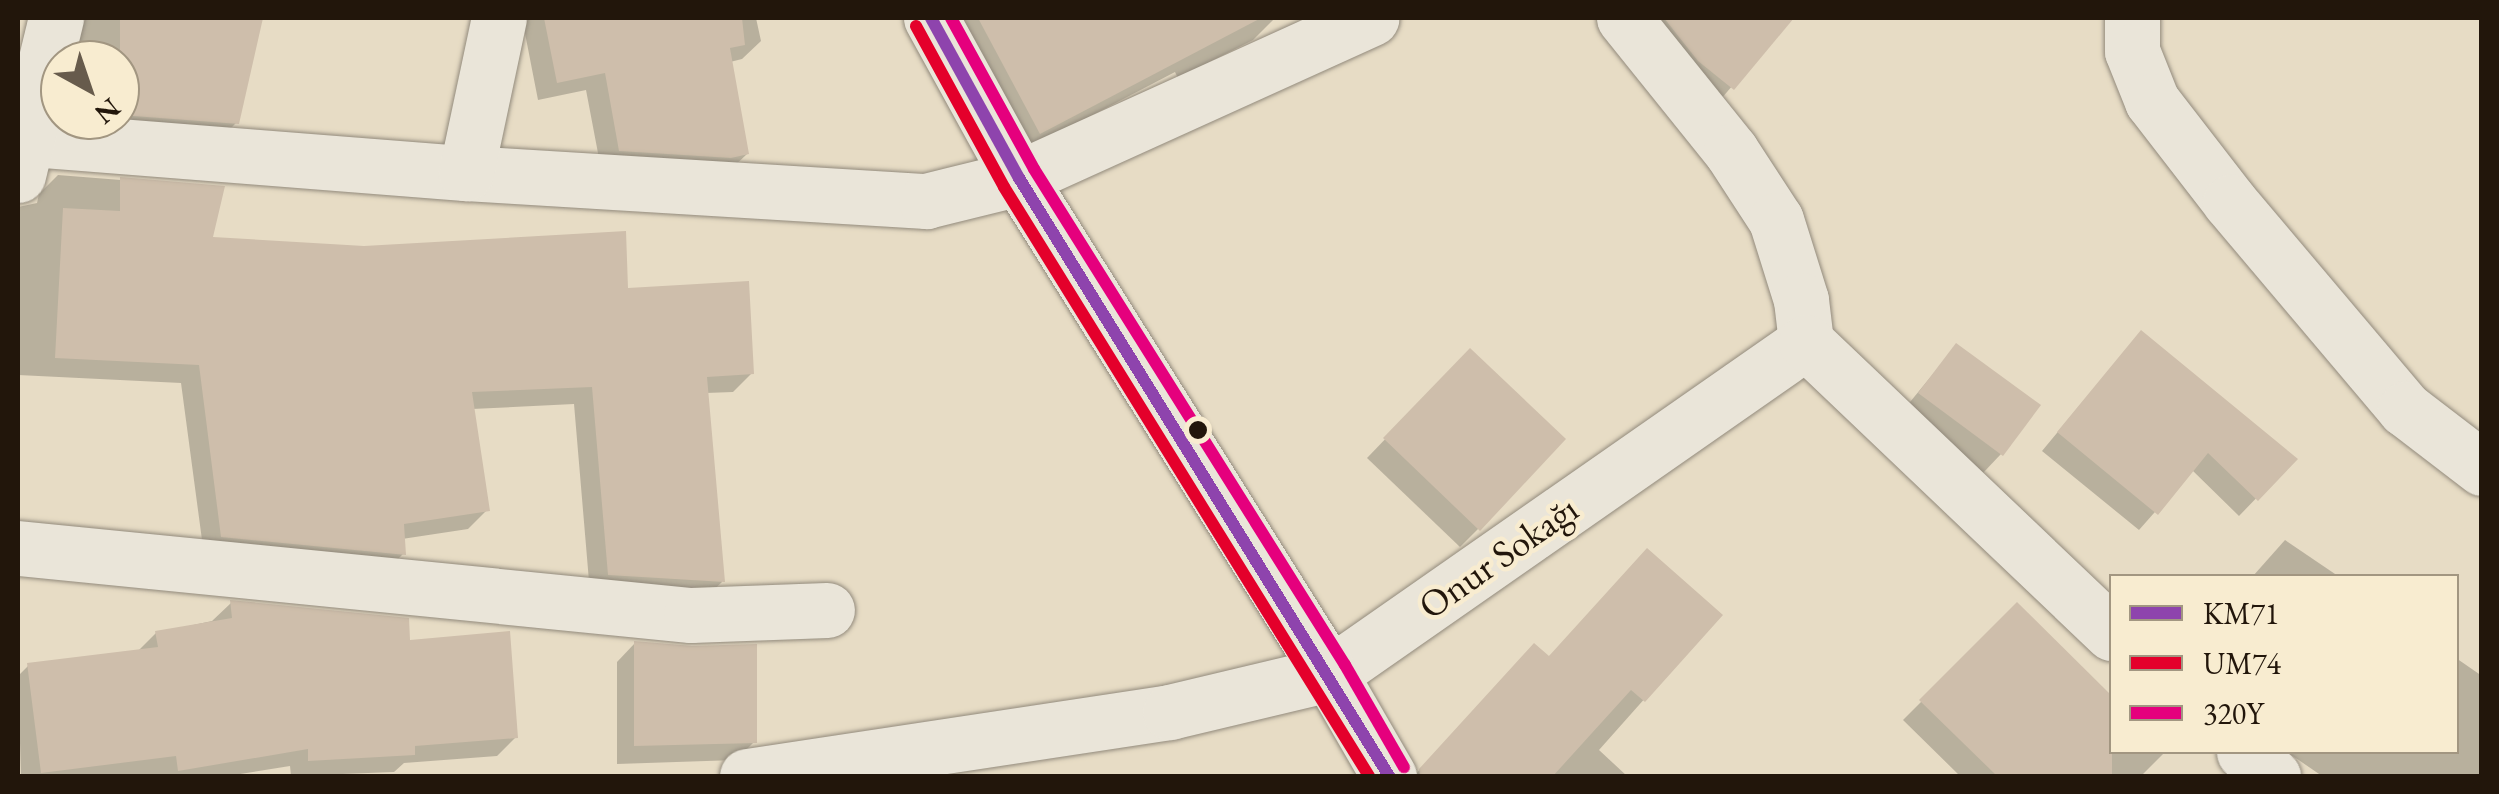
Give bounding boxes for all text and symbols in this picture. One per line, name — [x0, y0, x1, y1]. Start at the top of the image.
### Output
north arrow — [40, 40, 140, 140]
text: N — [88, 90, 128, 133]
unlabelled marker — [1188, 420, 1208, 440]
street label: Onur Sokağı — [1410, 486, 1586, 628]
legend — [2109, 574, 2459, 754]
text: KM71 — [2203, 594, 2279, 633]
text: UM74 — [2203, 644, 2281, 683]
text: 320Y — [2203, 694, 2264, 733]

